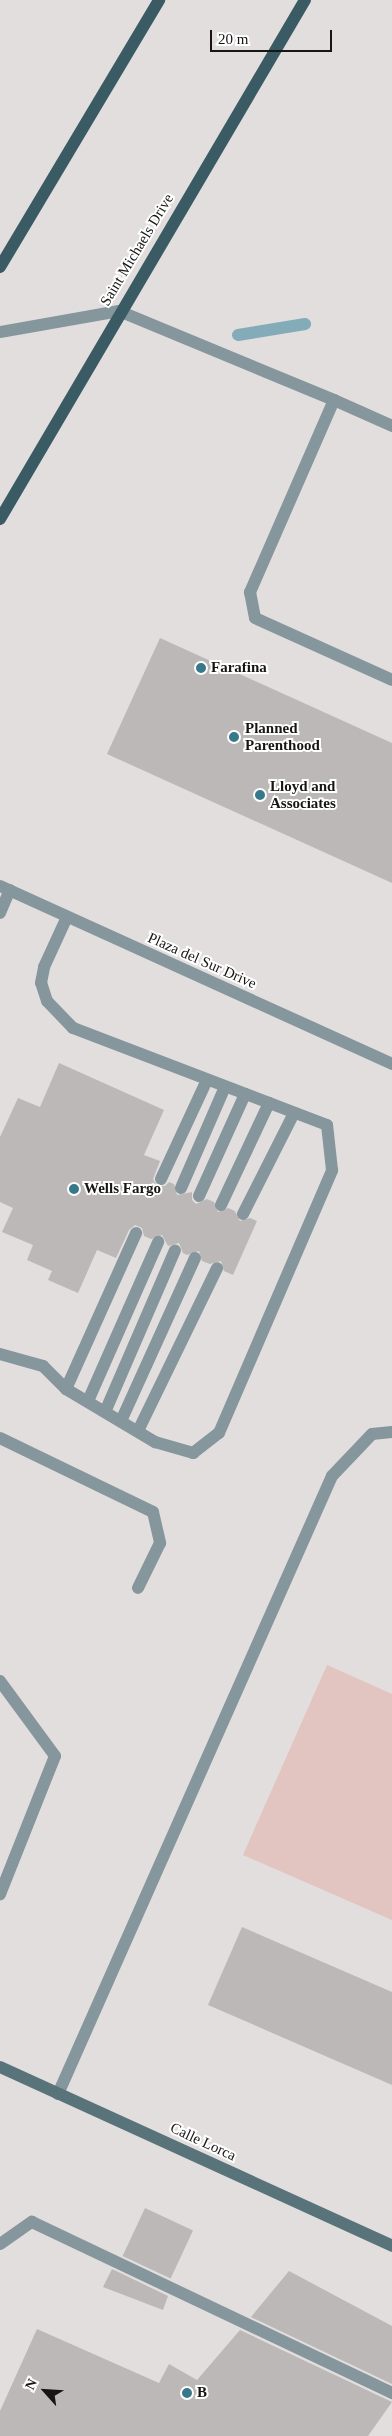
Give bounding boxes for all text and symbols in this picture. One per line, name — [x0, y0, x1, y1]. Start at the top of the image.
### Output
scale bar — [212, 20, 334, 52]
text: 20 m — [218, 31, 248, 47]
street label: Saint Michaels Drive — [96, 191, 178, 309]
place label: Farafina — [211, 659, 267, 677]
marker: Farafina — [195, 662, 207, 674]
place label: Planned Parenthood — [245, 719, 320, 754]
marker: Planned Parenthood — [227, 730, 241, 744]
place label: Lloyd and Associates — [270, 777, 336, 812]
marker: Lloyd and Associates — [254, 789, 266, 801]
street label: Plaza del Sur Drive — [145, 929, 259, 993]
place label: Wells Fargo — [84, 1180, 161, 1198]
marker: Wells Fargo — [68, 1183, 80, 1195]
street label: Calle Lorca — [167, 2119, 239, 2165]
north arrow — [20, 2366, 70, 2416]
text: N — [22, 2376, 40, 2392]
place label: B — [197, 2384, 207, 2402]
marker: B — [181, 2387, 193, 2399]

